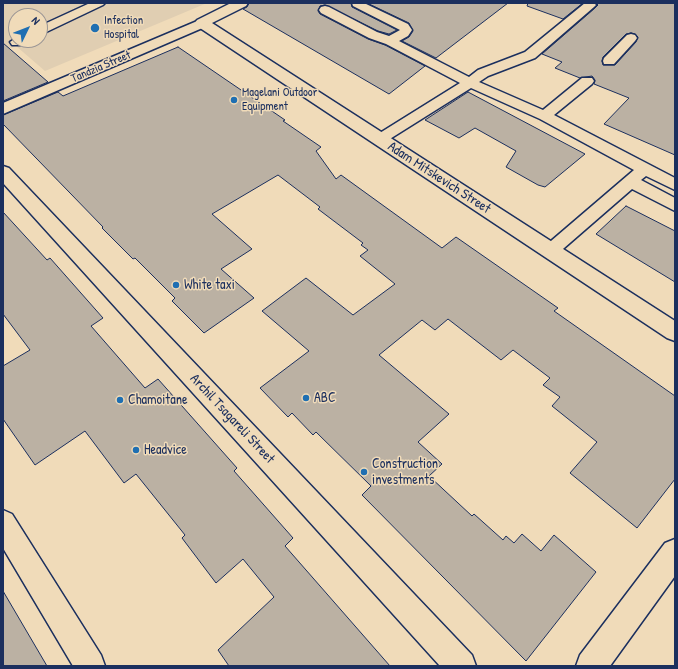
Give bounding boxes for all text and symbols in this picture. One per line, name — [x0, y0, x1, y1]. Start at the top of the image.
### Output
north arrow — [8, 8, 48, 48]
text: N — [29, 14, 43, 27]
place label: Infection Hospital — [104, 14, 143, 42]
marker: Infection Hospital — [89, 22, 101, 34]
street label: Tandzia Street — [69, 48, 133, 86]
place label: Magelani Outdoor Equipment — [242, 86, 317, 114]
marker: Magelani Outdoor Equipment — [229, 95, 239, 105]
street label: Adam Mitskevich Street — [384, 138, 494, 218]
place label: White taxi — [184, 277, 235, 293]
marker: White taxi — [171, 280, 181, 290]
street label: Archil Tsagareli Street — [186, 371, 278, 467]
place label: ABC — [314, 390, 336, 406]
place label: Chamoitane — [128, 392, 188, 408]
marker: ABC — [301, 393, 311, 403]
marker: Chamoitane — [115, 395, 125, 405]
place label: Headvice — [144, 442, 187, 458]
marker: Headvice — [131, 445, 141, 455]
place label: Construction investments — [372, 456, 438, 488]
marker: Construction investments — [359, 467, 369, 477]

